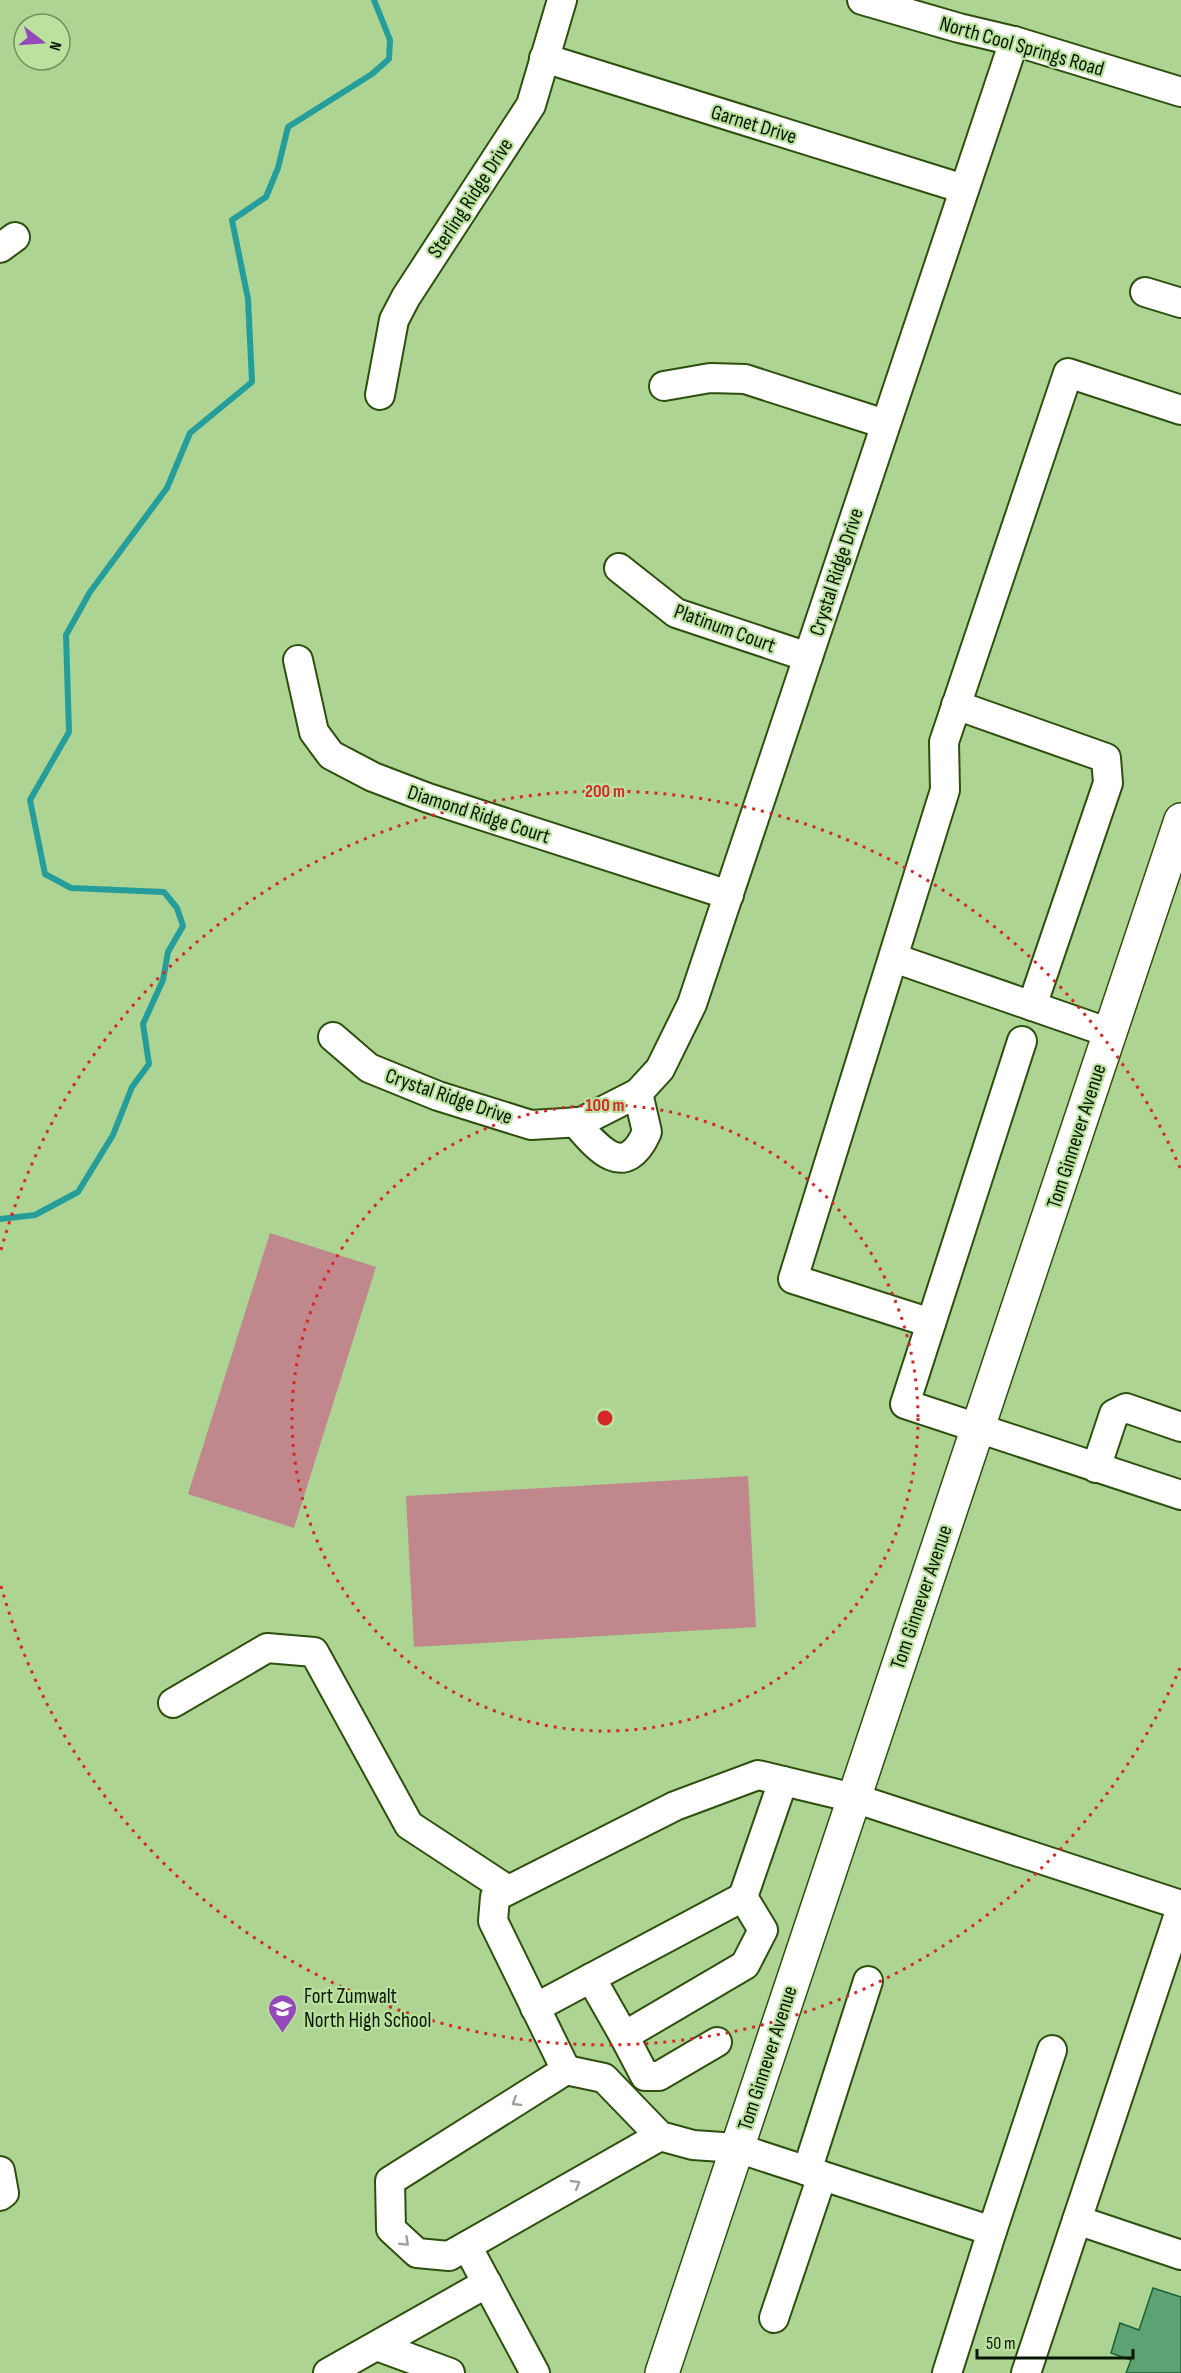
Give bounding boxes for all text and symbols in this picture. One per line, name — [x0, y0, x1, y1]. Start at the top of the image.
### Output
street label: North Cool Springs Road — [937, 11, 1107, 82]
north arrow — [12, 12, 72, 72]
text: N — [45, 39, 65, 53]
street label: Garnet Drive — [708, 100, 800, 149]
street label: Sterling Ridge Drive — [422, 134, 518, 263]
street label: Crystal Ridge Drive — [804, 505, 869, 639]
street label: Platinum Court — [671, 599, 779, 658]
street label: Diamond Ridge Court — [405, 780, 553, 849]
text: 200 m — [585, 781, 625, 802]
street label: Tom Ginnever Avenue — [1041, 1061, 1112, 1212]
street label: Crystal Ridge Drive — [382, 1063, 516, 1130]
text: 100 m — [586, 1095, 625, 1116]
centre of rings — [595, 1408, 615, 1428]
street label: Tom Ginnever Avenue — [885, 1522, 958, 1672]
street label: Tom Ginnever Avenue — [732, 1983, 803, 2134]
place label: Fort Zumwalt North High School — [304, 1984, 431, 2033]
school or university icon: Fort Zumwalt North High School — [267, 1992, 299, 2034]
one-way arrow — [512, 2094, 522, 2106]
one-way arrow — [570, 2180, 580, 2191]
one-way arrow — [398, 2235, 408, 2246]
scale bar — [977, 2322, 1133, 2360]
text: 50 m — [986, 2333, 1016, 2354]

